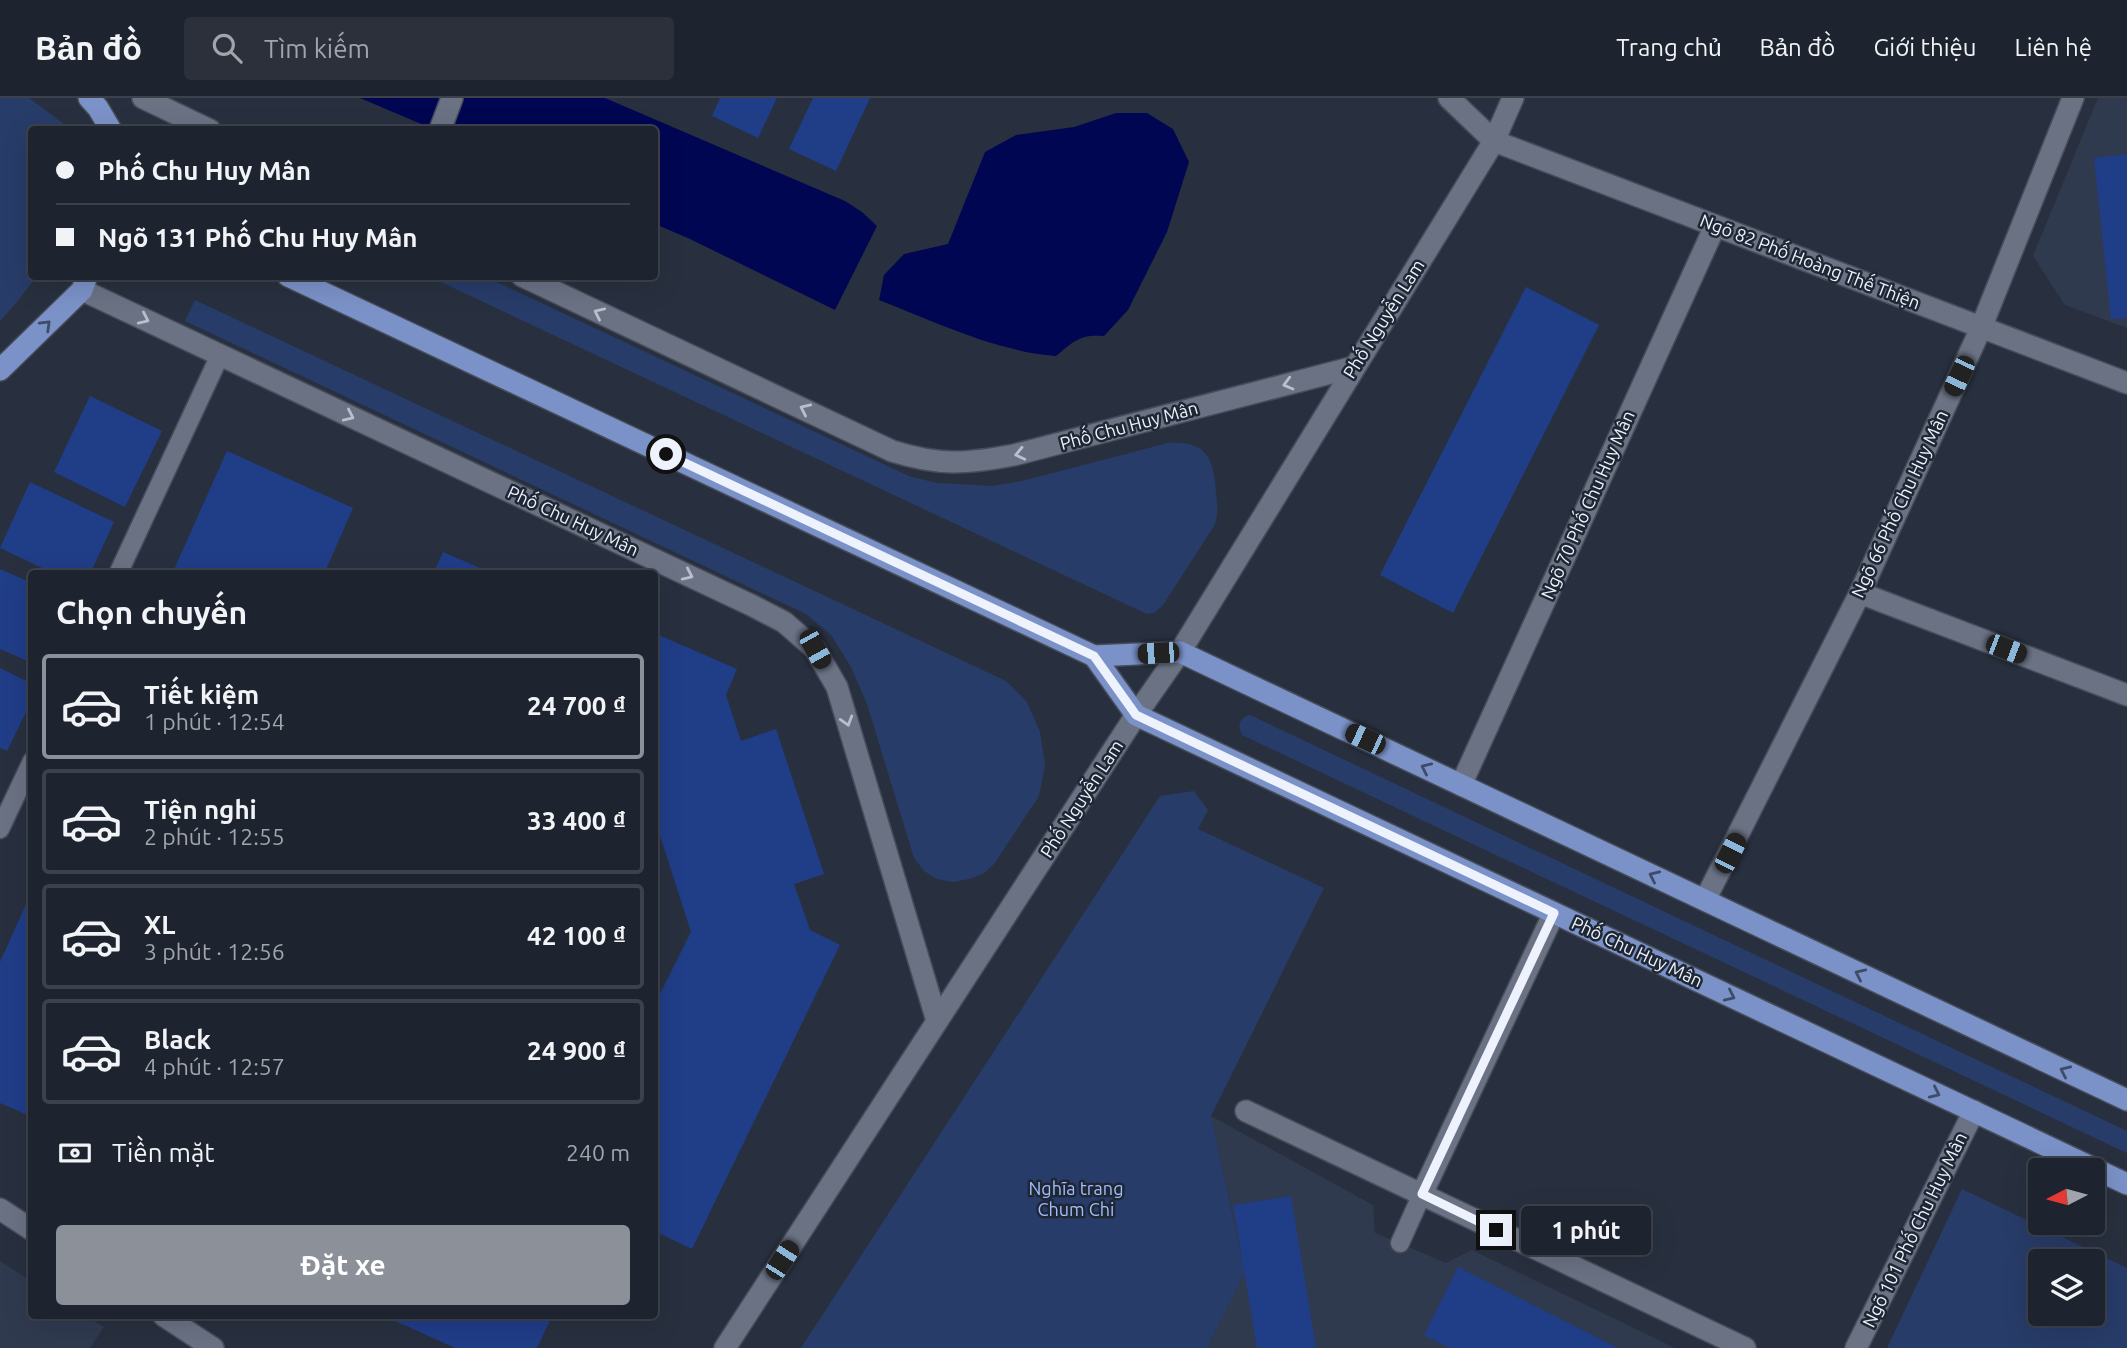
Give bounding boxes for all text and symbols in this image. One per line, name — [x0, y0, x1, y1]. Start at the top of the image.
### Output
search box — [184, 17, 674, 80]
text: Bản đồ — [35, 29, 142, 66]
icon: search — [208, 29, 246, 67]
text: Tìm kiếm — [264, 34, 370, 63]
text: Trang chủ — [1616, 34, 1722, 61]
text: Bản đồ — [1760, 34, 1835, 61]
text: Giới thiệu — [1873, 34, 1977, 61]
text: Liên hệ — [2015, 34, 2092, 61]
text: Phố Chu Huy Mân — [98, 156, 311, 185]
street label: Ngõ 82 Phố Hoàng Thế Thiện — [1697, 207, 1924, 312]
text: Ngõ 131 Phố Chu Huy Mân — [98, 223, 418, 252]
street label: Phố Nguyễn Lam — [1337, 254, 1428, 381]
one-way arrow — [594, 307, 606, 321]
one-way arrow — [137, 311, 149, 325]
one-way arrow — [38, 320, 51, 333]
car — [1941, 353, 1978, 399]
one-way arrow — [1282, 376, 1294, 390]
street label: Phố Chu Huy Mân — [1057, 395, 1200, 453]
one-way arrow — [799, 404, 812, 418]
street label: Ngõ 70 Phố Chu Huy Mân — [1534, 406, 1638, 602]
street label: Ngõ 66 Phố Chu Huy Mân — [1845, 406, 1951, 600]
one-way arrow — [342, 408, 355, 422]
route start — [650, 438, 682, 470]
one-way arrow — [1015, 445, 1027, 460]
street label: Phố Chu Huy Mân — [505, 479, 643, 559]
one-way arrow — [681, 567, 693, 581]
text: Chọn chuyến — [56, 594, 247, 630]
car — [796, 626, 835, 672]
car — [1983, 632, 2030, 666]
car — [1137, 641, 1180, 665]
icon: car — [60, 675, 123, 738]
text: Tiết kiệm — [144, 680, 259, 709]
text: 24 700 ₫ — [527, 691, 626, 720]
text: 1 phút · 12:54 — [144, 709, 285, 734]
one-way arrow — [839, 715, 854, 727]
car — [1342, 721, 1389, 757]
street label: Phố Nguyễn Lam — [1034, 735, 1127, 861]
one-way arrow — [1421, 762, 1434, 776]
icon: car — [60, 790, 123, 853]
text: Tiện nghi — [144, 795, 257, 824]
text: 33 400 ₫ — [527, 806, 626, 835]
text: 2 phút · 12:55 — [144, 824, 285, 849]
car — [1712, 830, 1749, 876]
one-way arrow — [1649, 870, 1661, 884]
icon: car — [60, 905, 123, 968]
text: XL — [144, 910, 175, 939]
street label: Phố Chu Huy Mân — [1569, 910, 1707, 990]
text: 42 100 ₫ — [527, 921, 626, 950]
text: 3 phút · 12:56 — [144, 939, 285, 964]
one-way arrow — [1855, 968, 1867, 982]
one-way arrow — [1723, 988, 1735, 1002]
icon: car — [60, 1020, 123, 1083]
text: Black — [144, 1025, 211, 1054]
text: 24 900 ₫ — [527, 1036, 626, 1065]
text: 4 phút · 12:57 — [144, 1054, 285, 1079]
one-way arrow — [2060, 1065, 2072, 1079]
one-way arrow — [1928, 1085, 1940, 1099]
street label: Ngõ 101 Phố Chu Huy Mân — [1856, 1128, 1970, 1330]
icon: cash — [56, 1134, 94, 1172]
text: Tiền mặt — [112, 1138, 215, 1167]
text: 240 m — [566, 1140, 630, 1165]
north arrow — [2028, 1158, 2105, 1236]
map controls — [2028, 1158, 2105, 1326]
park label: Nghĩa trang Chum Chi — [1029, 1178, 1124, 1219]
callout: 1 phút — [1520, 1206, 1650, 1254]
route end — [1480, 1214, 1512, 1246]
text: 1 phút — [1551, 1218, 1621, 1243]
button: Đặt xe — [56, 1225, 630, 1305]
car — [762, 1237, 803, 1283]
button: layers — [2028, 1249, 2105, 1326]

